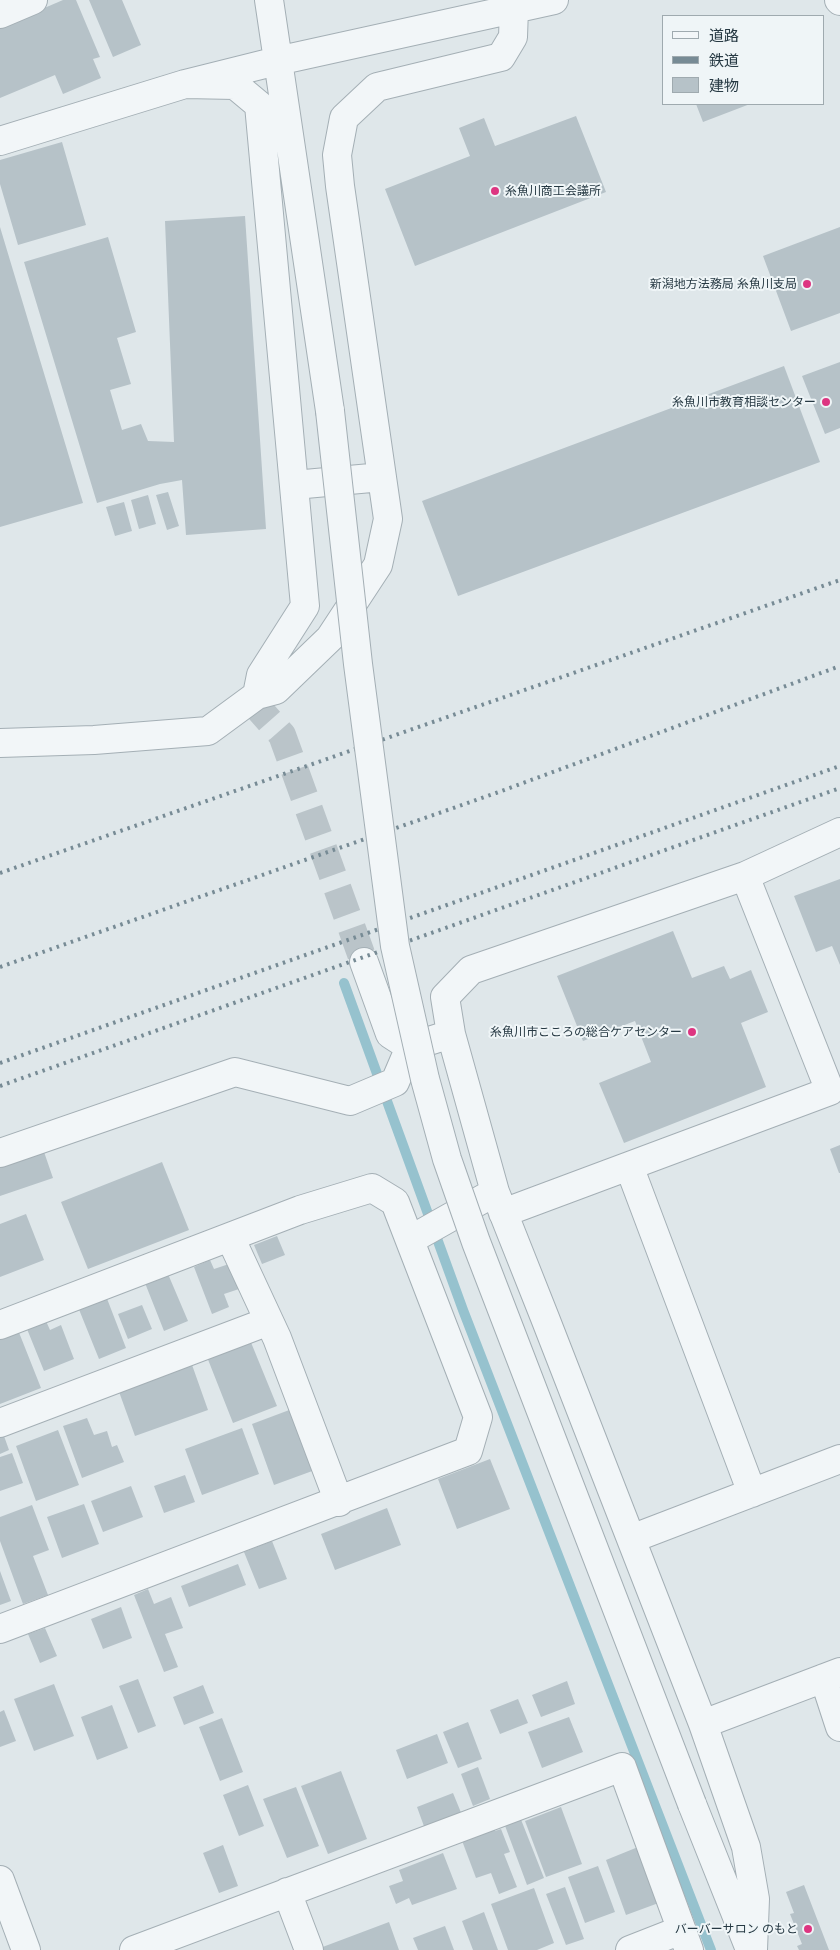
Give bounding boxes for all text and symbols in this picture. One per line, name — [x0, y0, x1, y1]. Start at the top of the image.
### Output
legend — [662, 15, 825, 105]
text: 道路 — [709, 26, 739, 45]
text: 鉄道 — [709, 51, 739, 70]
text: 建物 — [709, 76, 739, 95]
place label: 糸魚川商工会議所 — [505, 184, 601, 198]
marker: 糸魚川商工会議所 — [489, 185, 501, 197]
place label: 新潟地方法務局 糸魚川支局 — [650, 277, 797, 291]
marker: 新潟地方法務局 糸魚川支局 — [801, 278, 813, 290]
place label: 糸魚川市教育相談センター — [672, 395, 816, 409]
marker: 糸魚川市教育相談センター — [820, 396, 832, 408]
place label: 糸魚川市こころの総合ケアセンター — [490, 1025, 682, 1039]
marker: 糸魚川市こころの総合ケアセンター — [686, 1026, 698, 1038]
place label: バーバーサロン のもと — [675, 1922, 798, 1936]
marker: バーバーサロン のもと — [802, 1923, 814, 1935]

